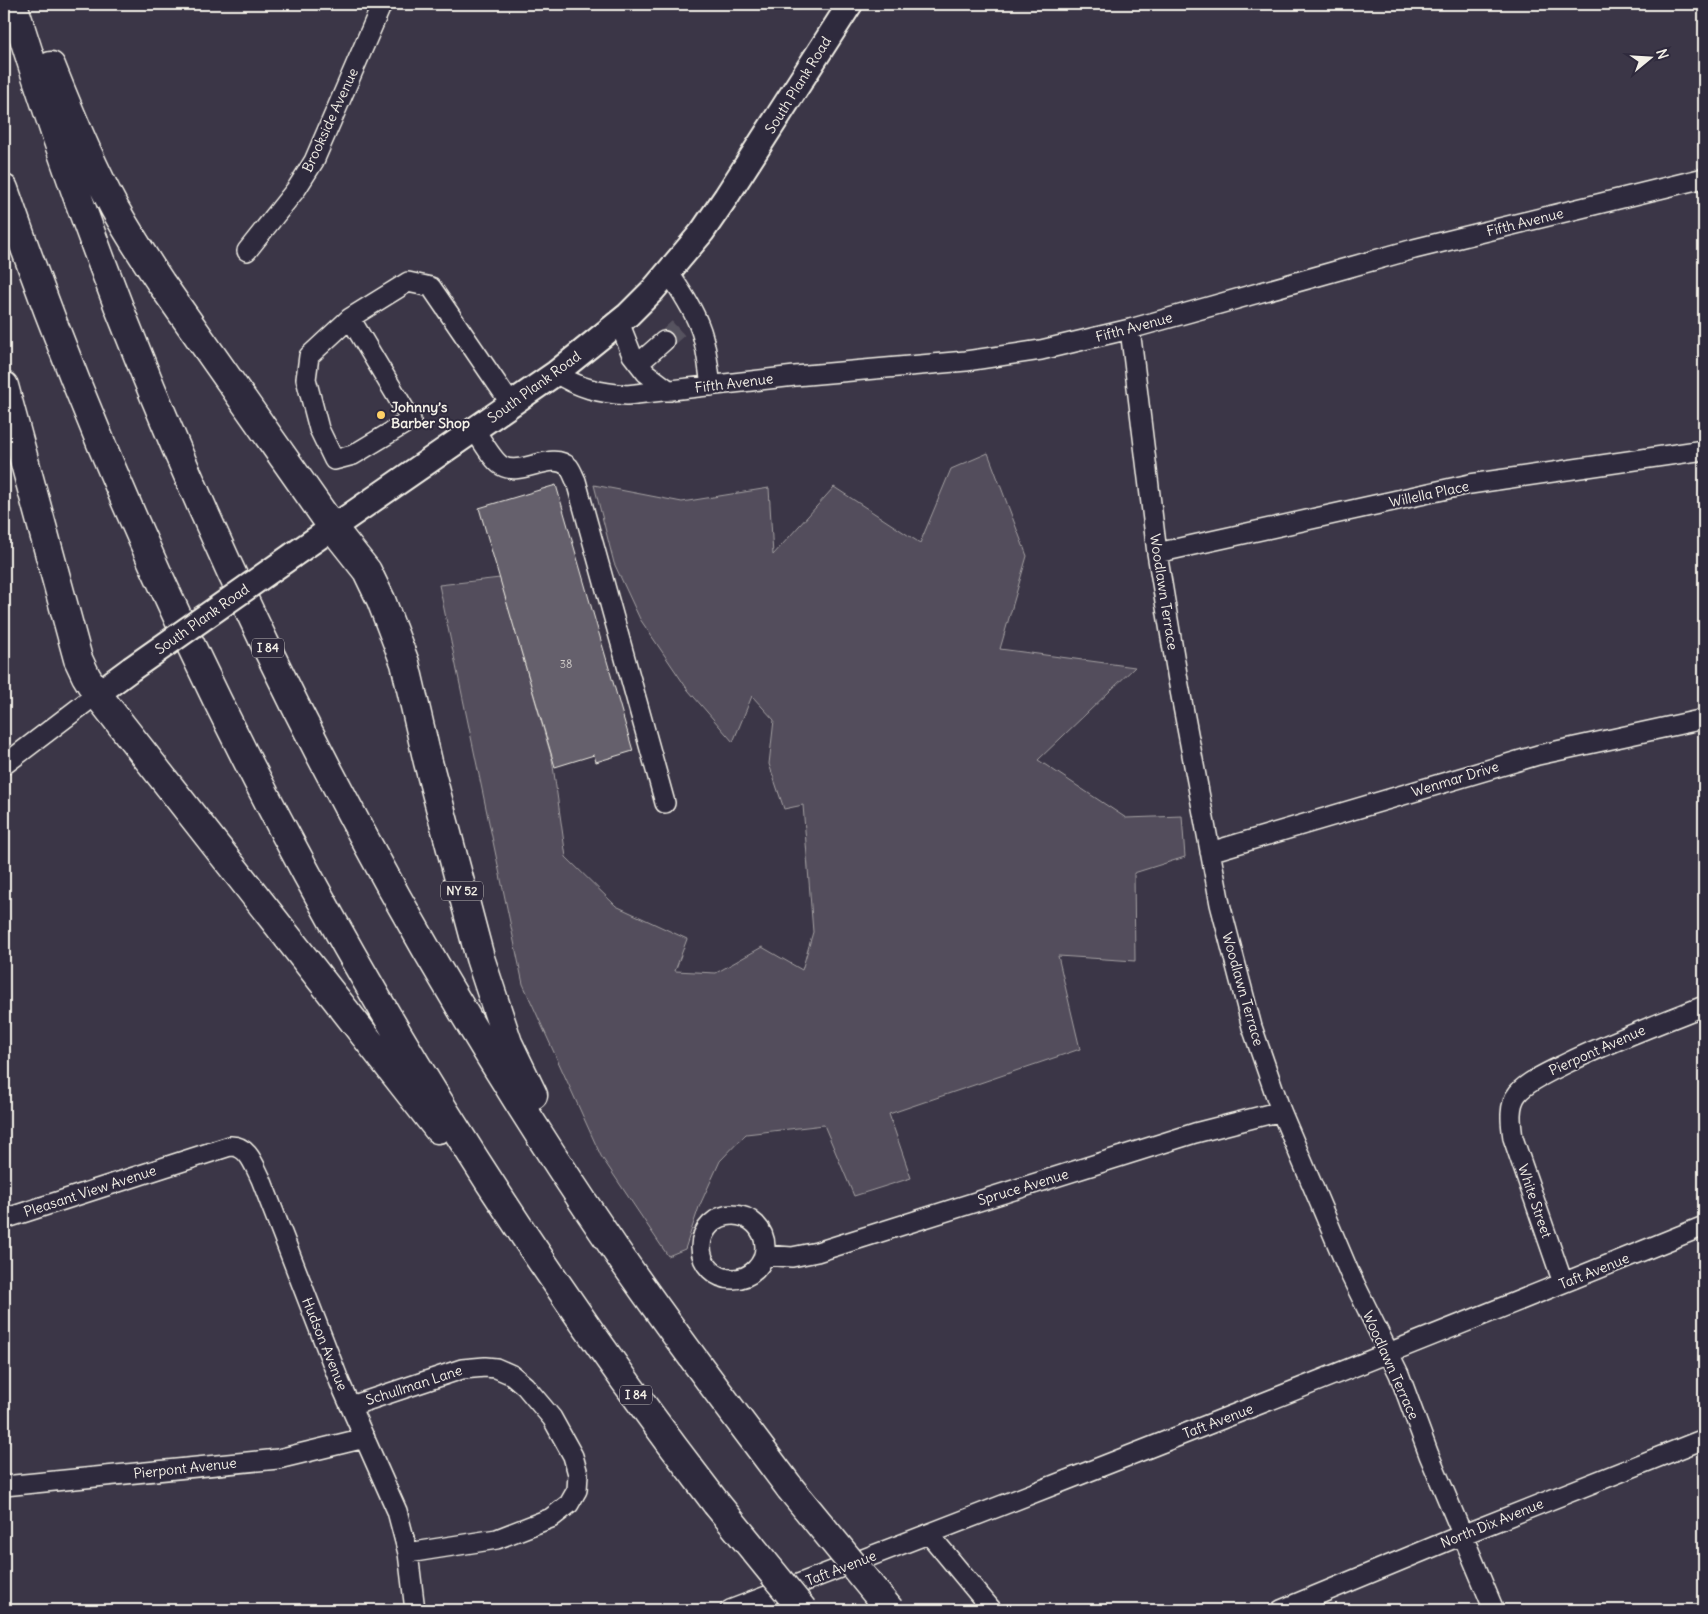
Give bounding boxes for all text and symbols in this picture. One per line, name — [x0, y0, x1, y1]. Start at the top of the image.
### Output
north arrow — [1626, 32, 1676, 82]
street label: South Plank Road — [761, 33, 835, 137]
text: N — [1652, 47, 1672, 61]
street label: Brookside Avenue — [298, 65, 362, 175]
street label: Fifth Avenue — [1485, 204, 1565, 240]
street label: Fifth Avenue — [1094, 308, 1174, 346]
street label: South Plank Road — [484, 347, 584, 427]
street label: Fifth Avenue — [694, 369, 774, 397]
place label: Johnny’s Barber Shop — [391, 398, 470, 432]
marker: Johnny’s Barber Shop — [375, 409, 387, 421]
street label: Willella Place — [1387, 477, 1471, 511]
street label: Woodlawn Terrace — [1146, 533, 1182, 651]
street label: South Plank Road — [151, 580, 253, 658]
road number: I 84 — [252, 638, 284, 658]
house number: 38 — [560, 657, 572, 671]
street label: Wenmar Drive — [1409, 757, 1501, 801]
road number: NY 52 — [441, 881, 483, 900]
street label: Woodlawn Terrace — [1218, 930, 1268, 1048]
street label: Pierpont Avenue — [1546, 1021, 1648, 1079]
street label: Pleasant View Avenue — [22, 1161, 158, 1221]
street label: White Street — [1514, 1162, 1556, 1240]
street label: Spruce Avenue — [975, 1165, 1071, 1209]
street label: Taft Avenue — [1556, 1249, 1632, 1293]
street label: Hudson Avenue — [298, 1295, 352, 1393]
street label: Woodlawn Terrace — [1359, 1308, 1423, 1422]
street label: Schullman Lane — [364, 1361, 464, 1409]
road number: I 84 — [620, 1386, 652, 1404]
street label: Taft Avenue — [1180, 1399, 1256, 1443]
street label: Pierpont Avenue — [133, 1454, 237, 1482]
street label: North Dix Avenue — [1438, 1494, 1546, 1552]
street label: Taft Avenue — [803, 1546, 879, 1590]

